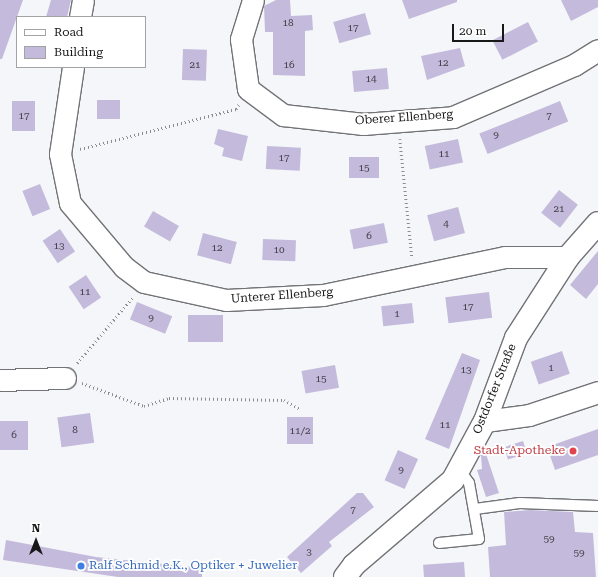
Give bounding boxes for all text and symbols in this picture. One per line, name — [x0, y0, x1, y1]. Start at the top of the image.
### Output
legend — [16, 16, 146, 68]
scale bar — [454, 16, 506, 42]
house number: 18 — [282, 17, 294, 29]
house number: 17 — [347, 22, 359, 34]
text: 20 m — [459, 24, 486, 38]
text: Road — [54, 25, 83, 39]
text: Building — [54, 45, 103, 59]
house number: 12 — [437, 57, 449, 69]
house number: 21 — [189, 59, 201, 71]
house number: 16 — [283, 59, 295, 71]
house number: 14 — [365, 73, 377, 85]
street label: Oberer Ellenberg — [354, 107, 454, 129]
house number: 17 — [18, 110, 30, 122]
house number: 7 — [546, 110, 552, 122]
house number: 9 — [493, 129, 499, 141]
house number: 11 — [438, 148, 450, 160]
house number: 17 — [278, 152, 290, 164]
house number: 15 — [358, 162, 370, 174]
house number: 21 — [553, 203, 565, 215]
house number: 4 — [443, 218, 449, 230]
house number: 6 — [366, 230, 372, 242]
house number: 13 — [53, 240, 65, 252]
house number: 12 — [211, 242, 223, 254]
house number: 10 — [273, 244, 285, 256]
street label: Unterer Ellenberg — [230, 285, 334, 307]
house number: 11 — [79, 286, 91, 298]
house number: 17 — [462, 301, 474, 313]
house number: 1 — [394, 308, 400, 320]
house number: 9 — [148, 312, 154, 324]
street label: Ostdorfer Straße — [470, 342, 520, 436]
house number: 1 — [548, 362, 554, 374]
house number: 13 — [460, 364, 472, 376]
house number: 15 — [315, 373, 327, 385]
house number: 11 — [439, 419, 451, 431]
house number: 8 — [72, 424, 78, 436]
house number: 11/2 — [290, 425, 310, 437]
house number: 6 — [11, 429, 17, 441]
place label: Stadt-Apotheke — [474, 444, 565, 458]
marker: Stadt-Apotheke — [568, 446, 578, 456]
house number: 9 — [398, 464, 404, 476]
house number: 7 — [350, 504, 356, 516]
north arrow — [16, 521, 56, 561]
text: N — [32, 522, 40, 535]
house number: 59 — [543, 533, 555, 545]
house number: 3 — [306, 546, 312, 558]
house number: 59 — [573, 547, 585, 559]
place label: Ralf Schmid e.K., Optiker + Juwelier — [89, 559, 297, 573]
marker: Ralf Schmid e.K., Optiker + Juwelier — [76, 561, 86, 571]

